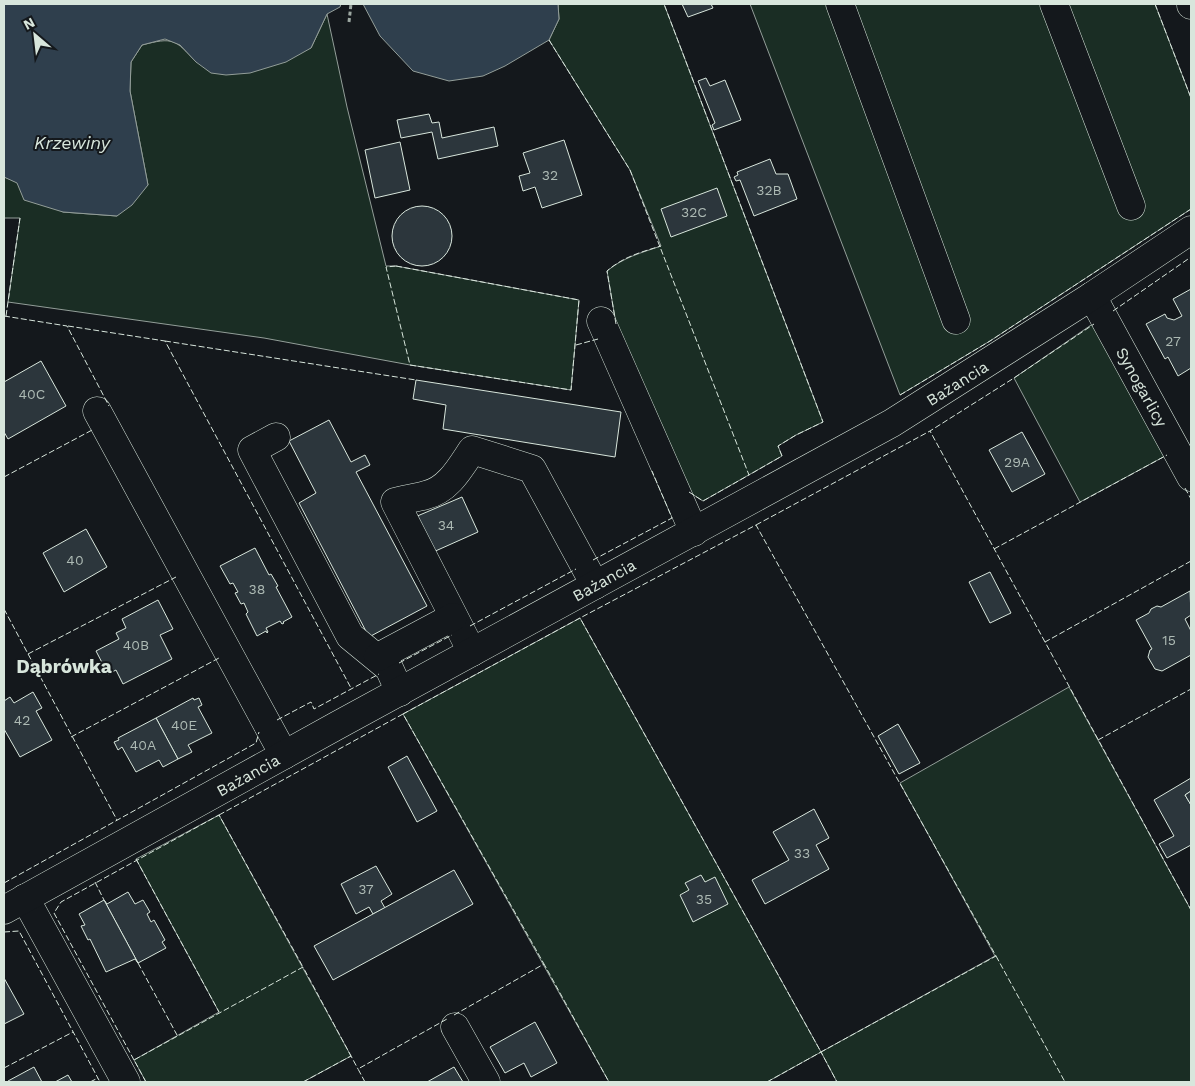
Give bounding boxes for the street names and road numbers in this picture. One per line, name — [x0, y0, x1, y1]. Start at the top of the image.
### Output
street label: Synogarlicy — [1112, 344, 1172, 431]
street label: Bażancia — [923, 357, 992, 410]
street label: Bażancia — [569, 555, 639, 606]
street label: Bażancia — [213, 750, 283, 801]

